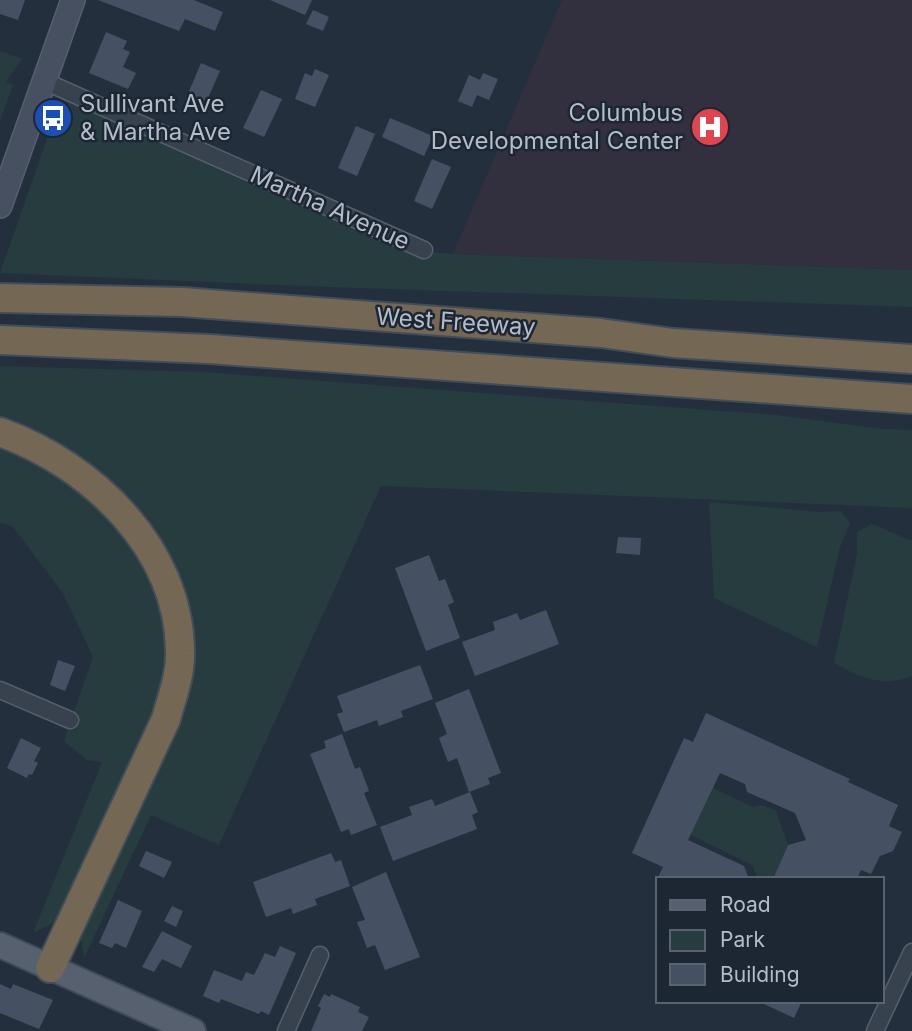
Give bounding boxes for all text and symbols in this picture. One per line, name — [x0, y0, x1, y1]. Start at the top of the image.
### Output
place label: Sullivant Ave & Martha Ave — [80, 89, 231, 146]
bus stop icon: Sullivant Ave & Martha Ave — [32, 97, 74, 139]
place label: Columbus Developmental Center — [431, 98, 683, 155]
hospital icon: Columbus Developmental Center — [689, 106, 731, 148]
street label: Martha Avenue — [246, 159, 414, 256]
street label: West Freeway — [375, 301, 537, 342]
legend — [656, 877, 884, 1003]
text: Road — [720, 892, 771, 917]
text: Park — [720, 927, 765, 952]
text: Building — [720, 962, 800, 987]

